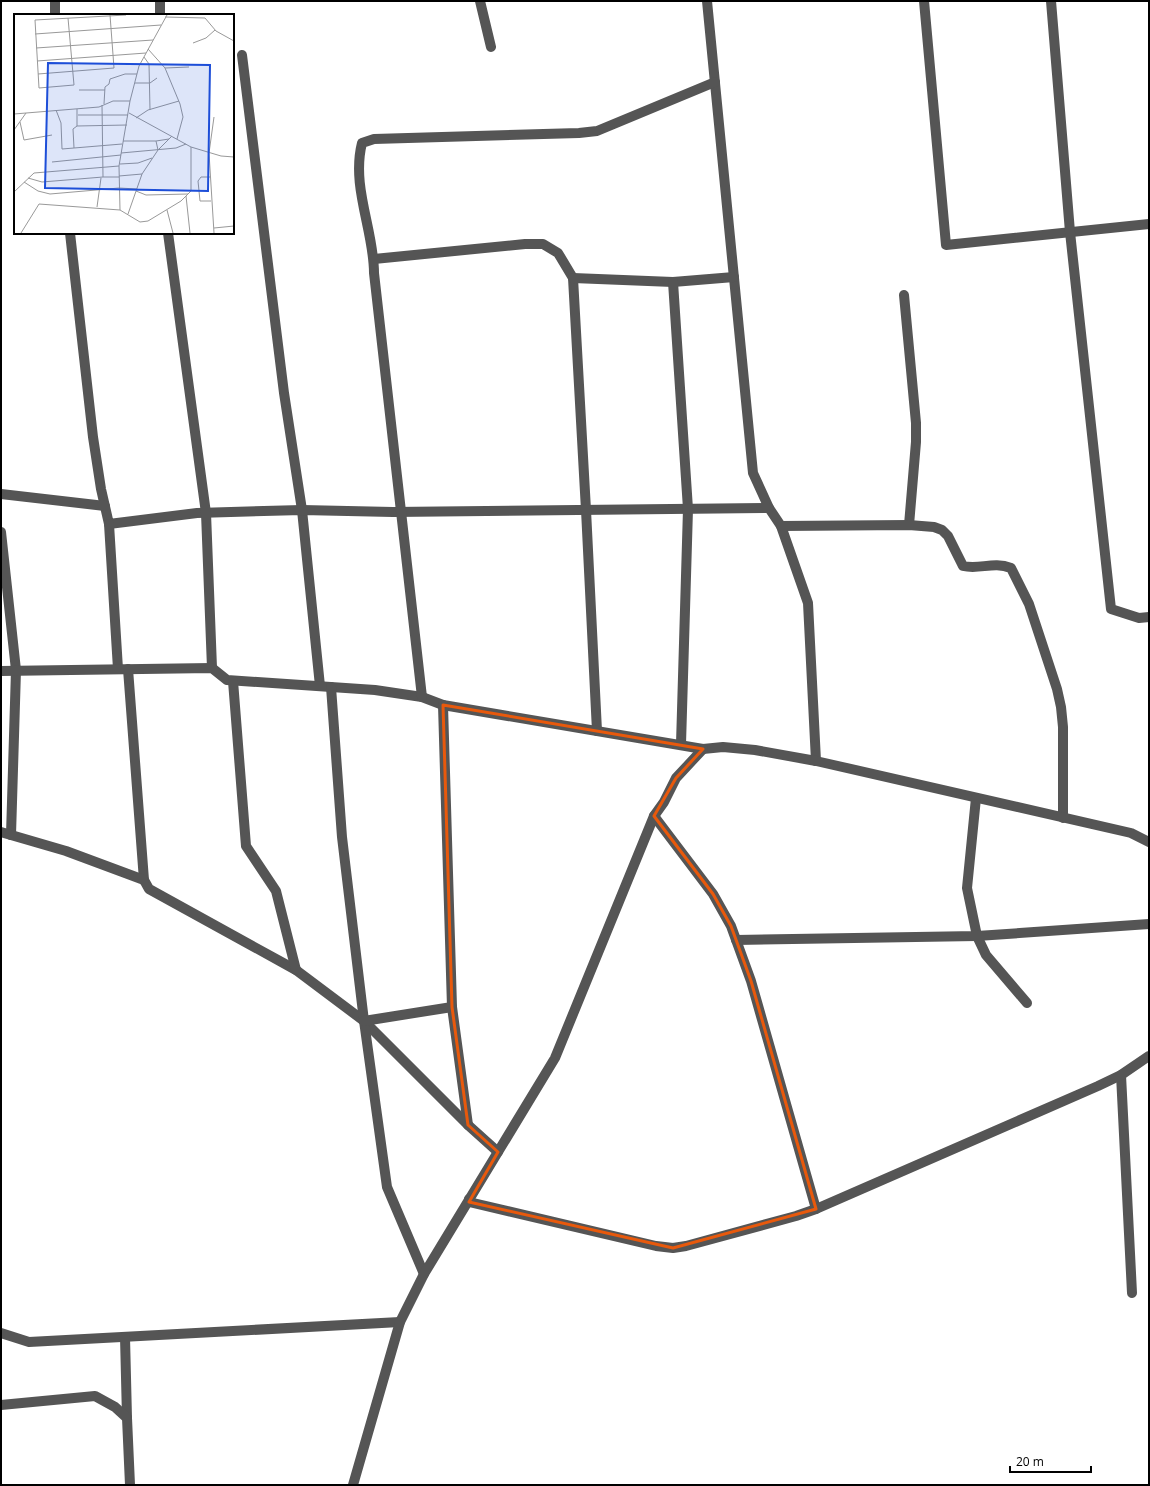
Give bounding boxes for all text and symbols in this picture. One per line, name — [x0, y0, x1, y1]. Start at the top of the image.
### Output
inset map — [14, 14, 234, 234]
scale bar — [1010, 1448, 1091, 1474]
text: 20 m — [1016, 1453, 1044, 1470]

